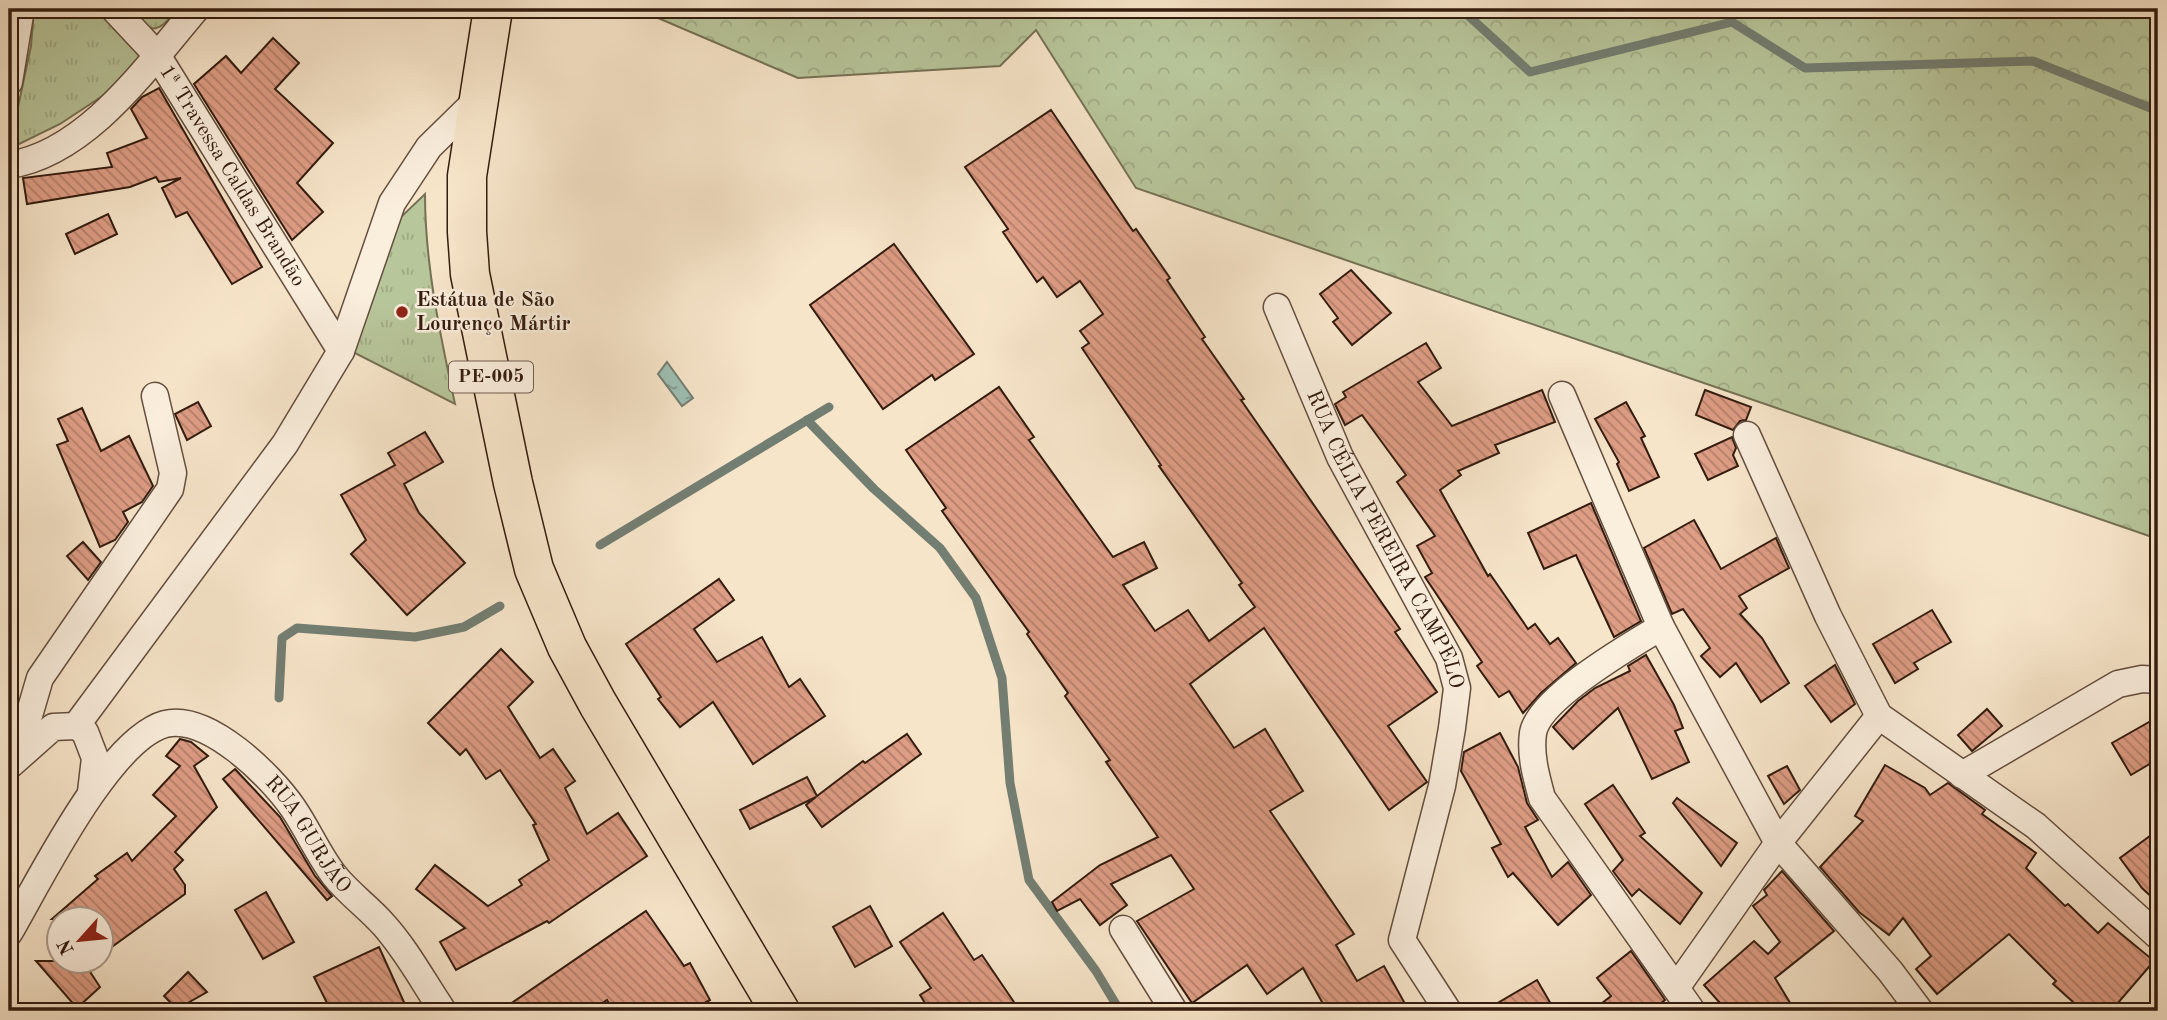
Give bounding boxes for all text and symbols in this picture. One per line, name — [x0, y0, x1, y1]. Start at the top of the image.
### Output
street label: 1ª Travessa Caldas Brandão — [155, 62, 309, 290]
place label: Estátua de São Lourenço Mártir — [416, 290, 571, 335]
marker: Estátua de São Lourenço Mártir — [394, 304, 410, 320]
road number: PE-005 — [449, 362, 533, 392]
street label: RUA CÉLIA PEREIRA CAMPELO — [1303, 387, 1467, 691]
street label: RUA GURJÃO — [261, 772, 355, 897]
north arrow — [46, 904, 116, 974]
text: N — [55, 935, 79, 957]

